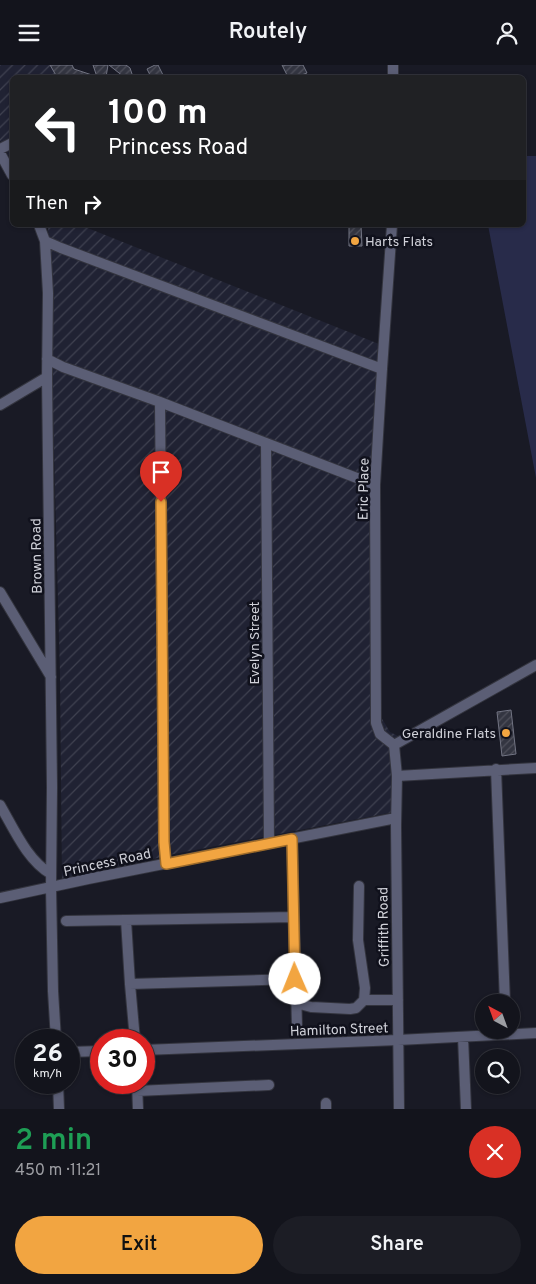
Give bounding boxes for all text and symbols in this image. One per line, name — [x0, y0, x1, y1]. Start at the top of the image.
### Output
icon: menu — [15, 19, 43, 47]
text: Routely — [229, 19, 307, 46]
icon: person — [493, 19, 521, 47]
text: 100 m — [108, 92, 208, 136]
icon: left — [25, 95, 90, 160]
text: Princess Road — [108, 135, 248, 162]
icon: right — [78, 190, 106, 218]
text: Then — [25, 192, 68, 216]
place label: Harts Flats — [365, 234, 433, 251]
marker: Harts Flats — [349, 235, 361, 247]
pin — [140, 451, 182, 502]
icon: arrive — [147, 458, 175, 486]
street label: Eric Place — [355, 458, 374, 520]
street label: Brown Road — [28, 518, 47, 594]
street label: Evelyn Street — [247, 601, 264, 685]
place label: Geraldine Flats — [402, 726, 496, 743]
marker: Geraldine Flats — [500, 727, 512, 739]
street label: Princess Road — [62, 846, 153, 881]
street label: Griffith Road — [375, 887, 394, 967]
position arrow — [268, 952, 320, 1004]
north arrow — [475, 994, 520, 1039]
map controls — [475, 994, 520, 1094]
street label: Hamilton Street — [289, 1020, 389, 1041]
speed limit sign: 30 — [90, 1029, 155, 1094]
text: 26 — [32, 1039, 63, 1071]
button: search — [475, 1049, 520, 1094]
text: km/h — [33, 1066, 62, 1082]
text: 2 min — [15, 1123, 92, 1160]
button: close — [469, 1126, 521, 1178]
text: 450 m · 11:21 — [15, 1161, 101, 1181]
button: Exit — [15, 1216, 263, 1274]
button: Share — [273, 1216, 521, 1274]

